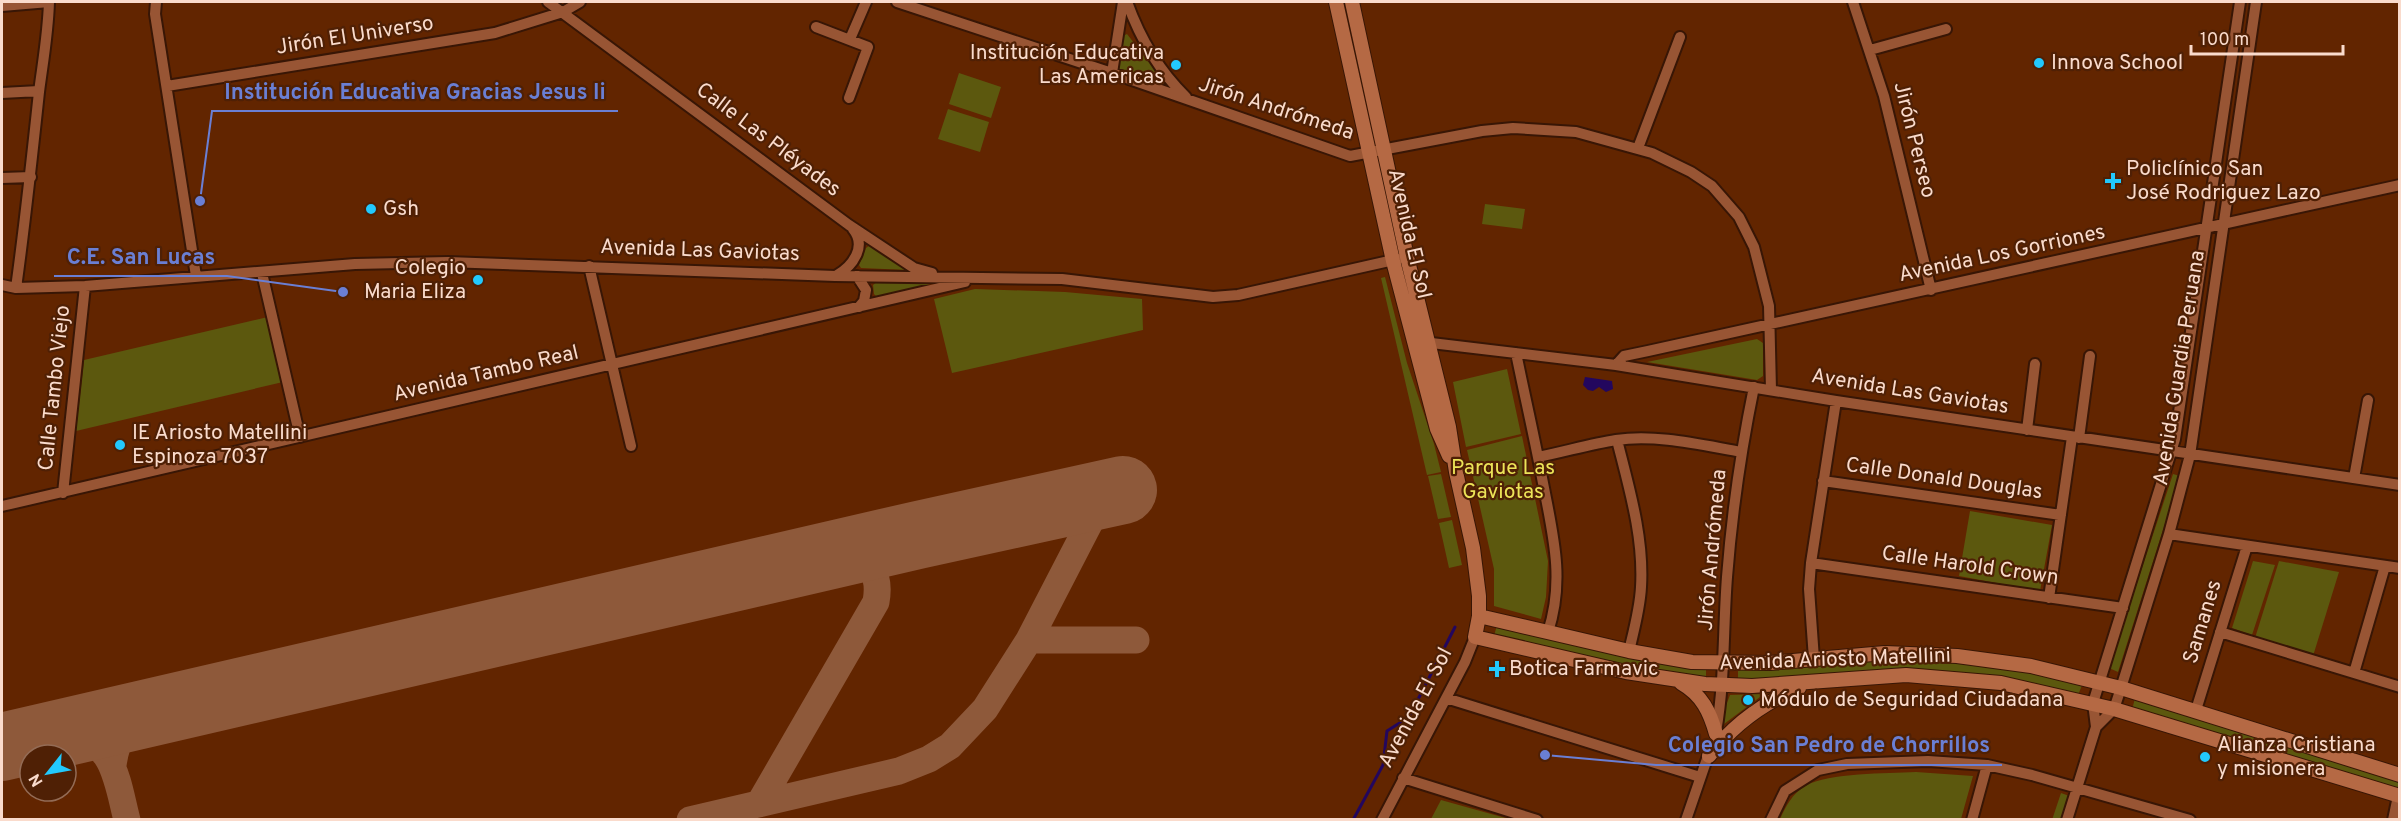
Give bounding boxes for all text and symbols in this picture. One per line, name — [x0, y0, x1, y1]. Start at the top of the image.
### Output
street label: Jirón El Universo — [274, 10, 436, 62]
scale bar — [2191, 18, 2342, 56]
text: 100 m — [2200, 29, 2249, 52]
place label: Institución Educativa Las Americas — [970, 40, 1164, 91]
place label: Innova School — [2051, 50, 2183, 77]
marker: Innova School — [2032, 56, 2046, 70]
marker: Institución Educativa Las Americas — [1169, 58, 1183, 72]
callout: Institución Educativa Gracias Jesus Ii — [212, 71, 618, 111]
street label: Jirón Andrómeda — [1195, 71, 1357, 147]
street label: Calle Las Pléyades — [690, 77, 846, 203]
street label: Jirón Perseo — [1887, 79, 1941, 201]
text: Institución Educativa Gracias Jesus Ii — [224, 80, 606, 107]
place label: Policlínico San José Rodriguez Lazo — [2126, 156, 2321, 207]
street label: Avenida El Sol — [1381, 166, 1437, 302]
marker: Policlínico San José Rodriguez Lazo — [2104, 172, 2122, 190]
place label: Gsh — [383, 196, 419, 223]
marker: Gsh — [364, 202, 378, 216]
street label: Avenida Los Gorriones — [1896, 219, 2108, 289]
street label: Avenida Las Gaviotas — [600, 234, 800, 268]
callout: C.E. San Lucas — [54, 236, 227, 276]
text: C.E. San Lucas — [67, 245, 215, 272]
street label: Avenida Guardia Peruana — [2148, 248, 2212, 488]
place label: Colegio Maria Eliza — [364, 255, 466, 306]
marker: Colegio Maria Eliza — [471, 273, 485, 287]
street label: Calle Tambo Viejo — [33, 304, 77, 472]
street label: Avenida Tambo Real — [391, 340, 581, 408]
street label: Avenida Las Gaviotas — [1809, 363, 2011, 421]
place label: IE Ariosto Matellini Espinoza 7037 — [132, 420, 307, 471]
marker: IE Ariosto Matellini Espinoza 7037 — [113, 438, 127, 452]
street label: Calle Donald Douglas — [1844, 452, 2044, 506]
park label: Parque Las Gaviotas — [1451, 455, 1555, 506]
street label: Jirón Andrómeda — [1692, 468, 1734, 632]
street label: Calle Harold Crown — [1880, 540, 2060, 592]
street label: Samanes — [2177, 577, 2229, 667]
street label: Avenida Ariosto Matellini — [1719, 642, 1951, 678]
street label: Avenida El Sol — [1373, 643, 1459, 773]
place label: Botica Farmavic — [1509, 656, 1659, 683]
marker: Botica Farmavic — [1490, 662, 1504, 676]
place label: Módulo de Seguridad Ciudadana — [1760, 687, 2063, 714]
marker: Módulo de Seguridad Ciudadana — [1741, 693, 1755, 707]
callout: Colegio San Pedro de Chorrillos — [1656, 725, 2002, 765]
place label: Alianza Cristiana y misionera — [2217, 732, 2376, 783]
text: Colegio San Pedro de Chorrillos — [1668, 733, 1990, 760]
north arrow — [18, 743, 78, 803]
marker: Alianza Cristiana y misionera — [2198, 750, 2212, 764]
text: N — [25, 770, 48, 790]

